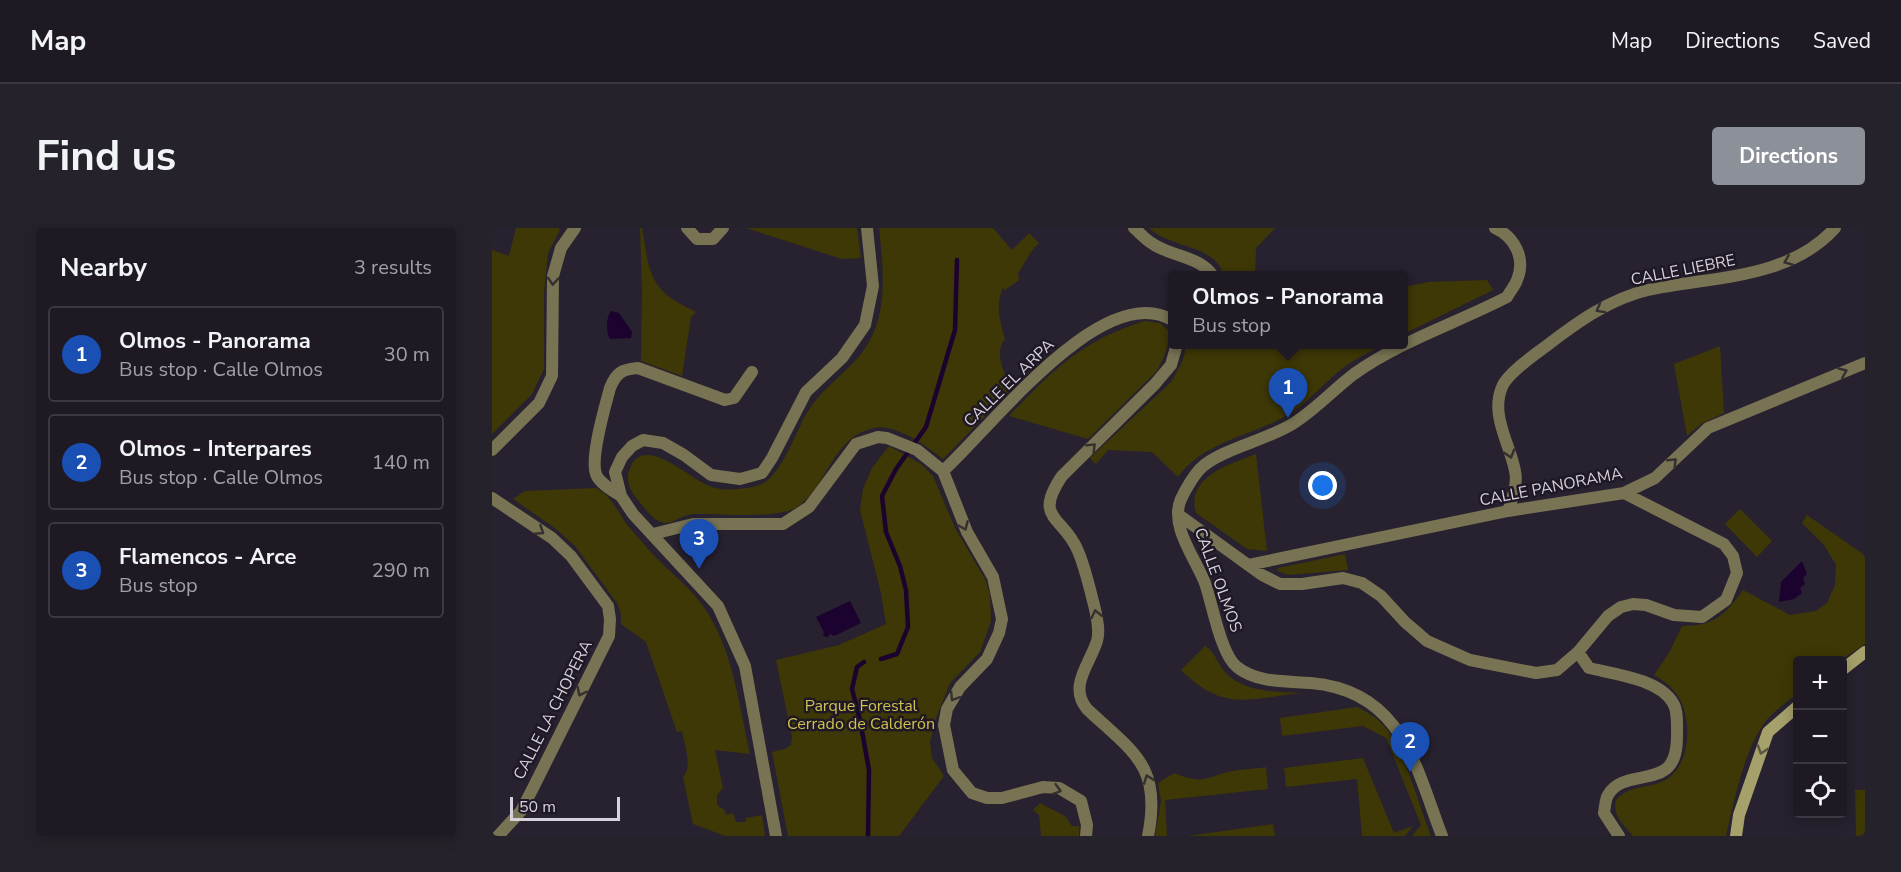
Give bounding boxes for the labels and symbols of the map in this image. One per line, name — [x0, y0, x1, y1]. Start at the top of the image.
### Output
street label: CALLE LIEBRE — [1629, 249, 1737, 291]
one-way arrow — [1783, 254, 1794, 266]
one-way arrow — [547, 277, 560, 286]
one-way arrow — [1596, 302, 1606, 313]
street label: CALLE EL ARPA — [959, 334, 1059, 432]
one-way arrow — [1837, 367, 1848, 379]
pin: 1 — [1268, 368, 1308, 418]
one-way arrow — [1084, 443, 1095, 454]
one-way arrow — [1503, 448, 1515, 459]
one-way arrow — [1665, 458, 1676, 469]
street label: CALLE PANORAMA — [1478, 462, 1625, 512]
your location — [1308, 471, 1337, 500]
one-way arrow — [957, 519, 969, 530]
pin: 3 — [680, 520, 718, 569]
one-way arrow — [534, 524, 545, 535]
street label: CALLE OLMOS — [1189, 525, 1247, 635]
one-way arrow — [1090, 609, 1103, 619]
street label: CALLE LA CHOPERA — [508, 636, 598, 784]
one-way arrow — [577, 686, 588, 697]
one-way arrow — [950, 691, 962, 701]
park label: Parque Forestal Cerrado de Calderón — [787, 695, 935, 735]
pin: 2 — [1390, 722, 1430, 772]
one-way arrow — [1757, 744, 1770, 755]
one-way arrow — [1142, 774, 1155, 785]
one-way arrow — [1052, 782, 1062, 795]
scale bar — [510, 794, 620, 822]

